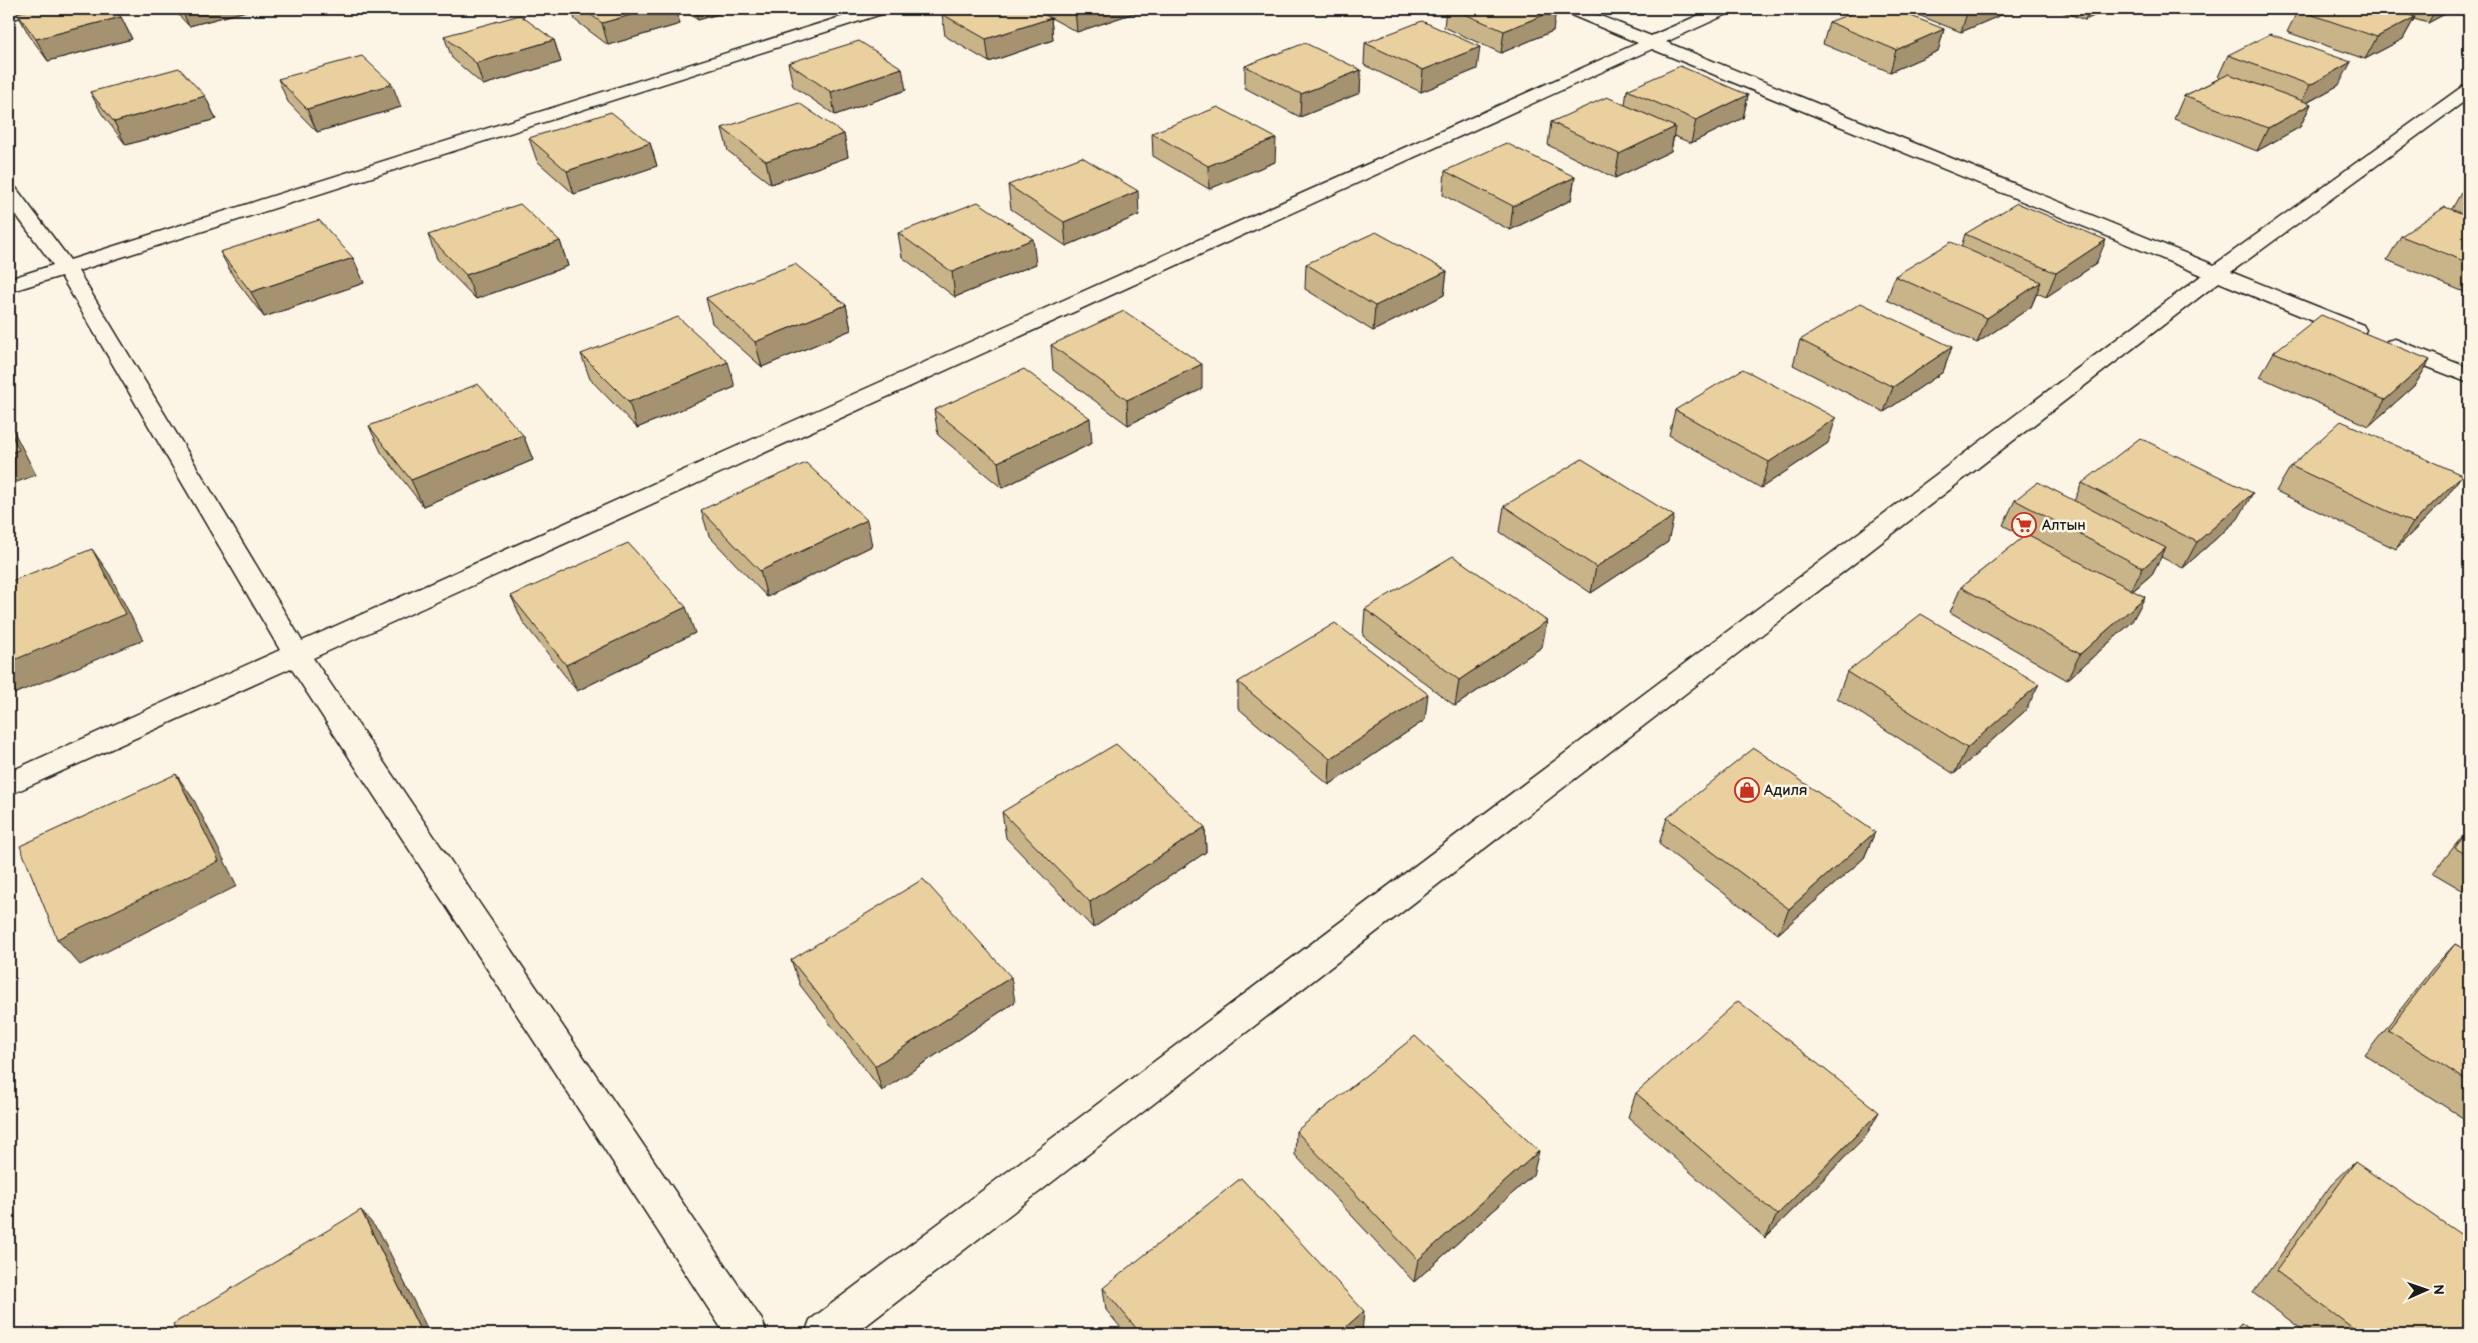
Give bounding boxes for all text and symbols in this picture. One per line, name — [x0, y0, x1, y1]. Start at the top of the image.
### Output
supermarket icon: Алтын — [2011, 512, 2037, 538]
place label: Алтын — [2041, 516, 2086, 535]
shop icon: Адиля — [1734, 777, 1760, 803]
place label: Адиля — [1763, 781, 1807, 800]
north arrow — [2400, 1266, 2450, 1316]
text: N — [2430, 1284, 2447, 1295]

